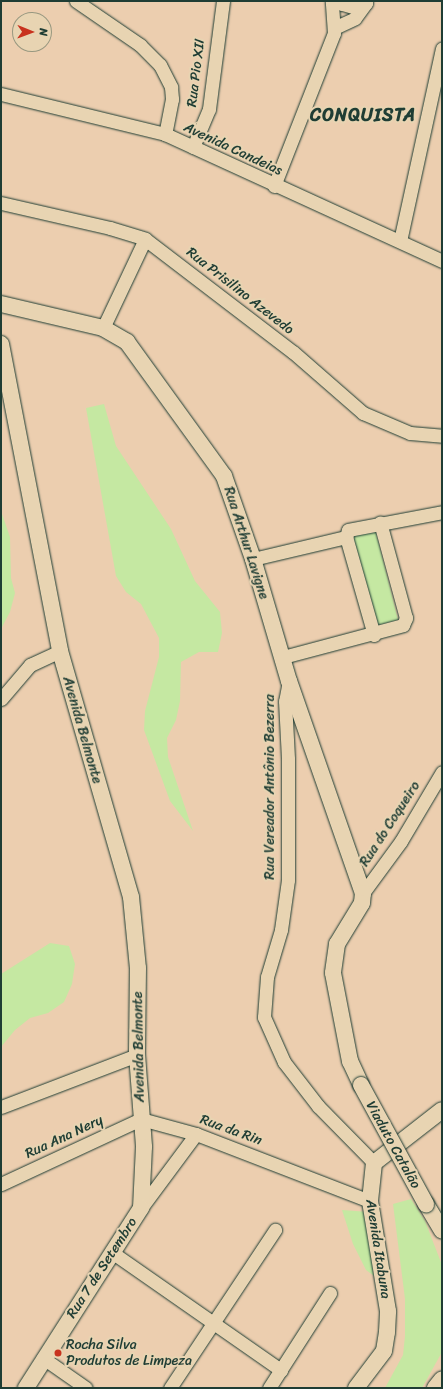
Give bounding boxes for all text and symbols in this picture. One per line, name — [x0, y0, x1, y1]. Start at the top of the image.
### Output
north arrow — [12, 12, 52, 52]
text: N — [34, 28, 53, 36]
street label: Rua Pio XII — [183, 38, 209, 108]
district label: CONQUISTA — [311, 104, 415, 126]
street label: Avenida Candeias — [181, 119, 285, 179]
street label: Rua Prisilino Azevedo — [183, 244, 297, 338]
street label: Rua Arthur Lavigne — [220, 485, 272, 601]
street label: Avenida Belmonte — [59, 674, 105, 786]
street label: Rua Vereador Antônio Bezerra — [262, 694, 278, 880]
street label: Rua do Coqueiro — [356, 778, 424, 870]
street label: Avenida Belmonte — [130, 992, 148, 1102]
street label: Viaduto Catalão — [362, 1098, 424, 1192]
street label: Rua da Rin — [198, 1111, 264, 1149]
street label: Rua Ana Nery — [22, 1112, 106, 1162]
street label: Avenida Itabuna — [362, 1198, 394, 1300]
street label: Rua 7 de Setembro — [63, 1214, 141, 1322]
place label: Rocha Silva Produtos de Limpeza — [66, 1337, 192, 1370]
marker: Rocha Silva Produtos de Limpeza — [53, 1348, 63, 1358]

